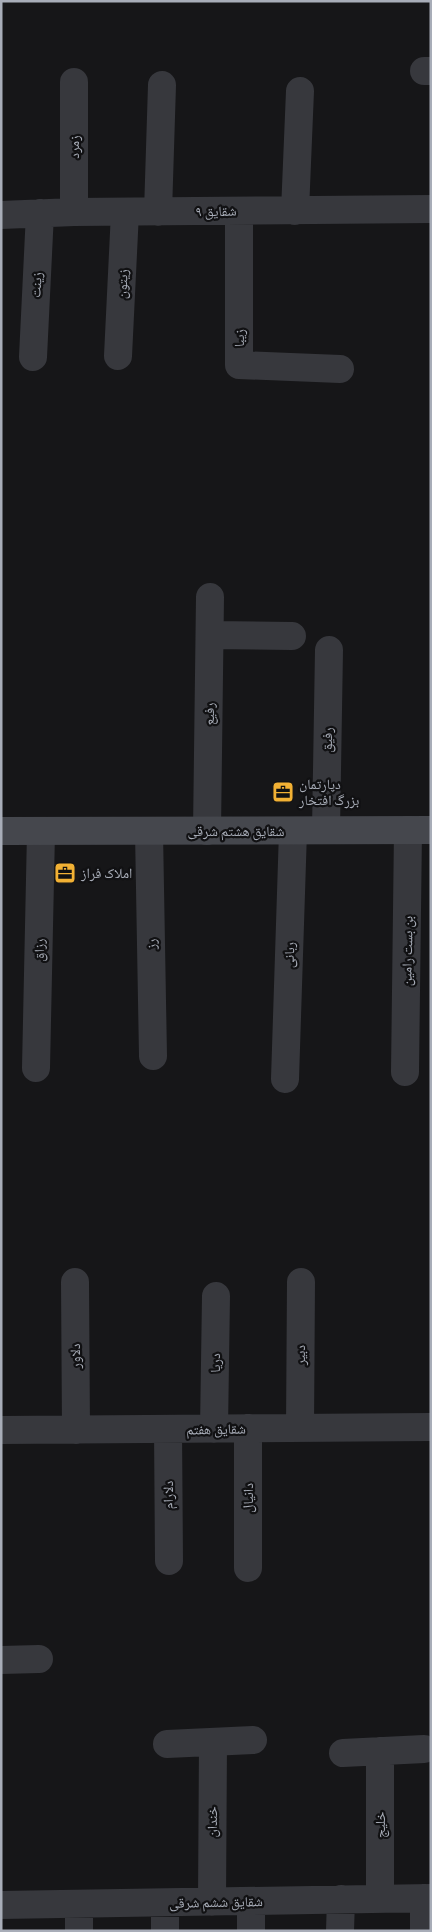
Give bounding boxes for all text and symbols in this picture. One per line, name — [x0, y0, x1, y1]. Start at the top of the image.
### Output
street label: زمرد — [65, 135, 85, 159]
street label: شقایق ۹ — [195, 202, 237, 222]
street label: زیتون — [112, 269, 134, 300]
street label: زینت — [26, 272, 48, 298]
street label: زیبا — [230, 329, 250, 347]
street label: رفیع — [200, 702, 220, 726]
street label: رفیق — [318, 727, 338, 753]
place label: دپارتمان بزرگ افتخار — [298, 775, 359, 811]
office icon: دپارتمان بزرگ افتخار — [271, 780, 295, 804]
street label: شقایق هشتم شرقی — [188, 822, 284, 842]
office icon: املاک فراز — [53, 861, 77, 885]
place label: املاک فراز — [80, 864, 132, 884]
street label: بن بست رامین — [397, 915, 419, 986]
street label: رزاق — [30, 938, 50, 962]
street label: رز — [142, 938, 162, 951]
street label: ربانی — [280, 942, 300, 969]
street label: دلاور — [66, 1343, 86, 1370]
street label: دبیر — [291, 1345, 311, 1366]
street label: دریا — [206, 1353, 226, 1373]
street label: شقایق هفتم — [186, 1419, 246, 1441]
street label: دلارام — [159, 1480, 179, 1509]
street label: دانیال — [239, 1483, 259, 1513]
street label: خندان — [203, 1806, 223, 1838]
street label: خلیج — [371, 1812, 391, 1838]
street label: شقایق ششم شرقی — [169, 1892, 263, 1914]

